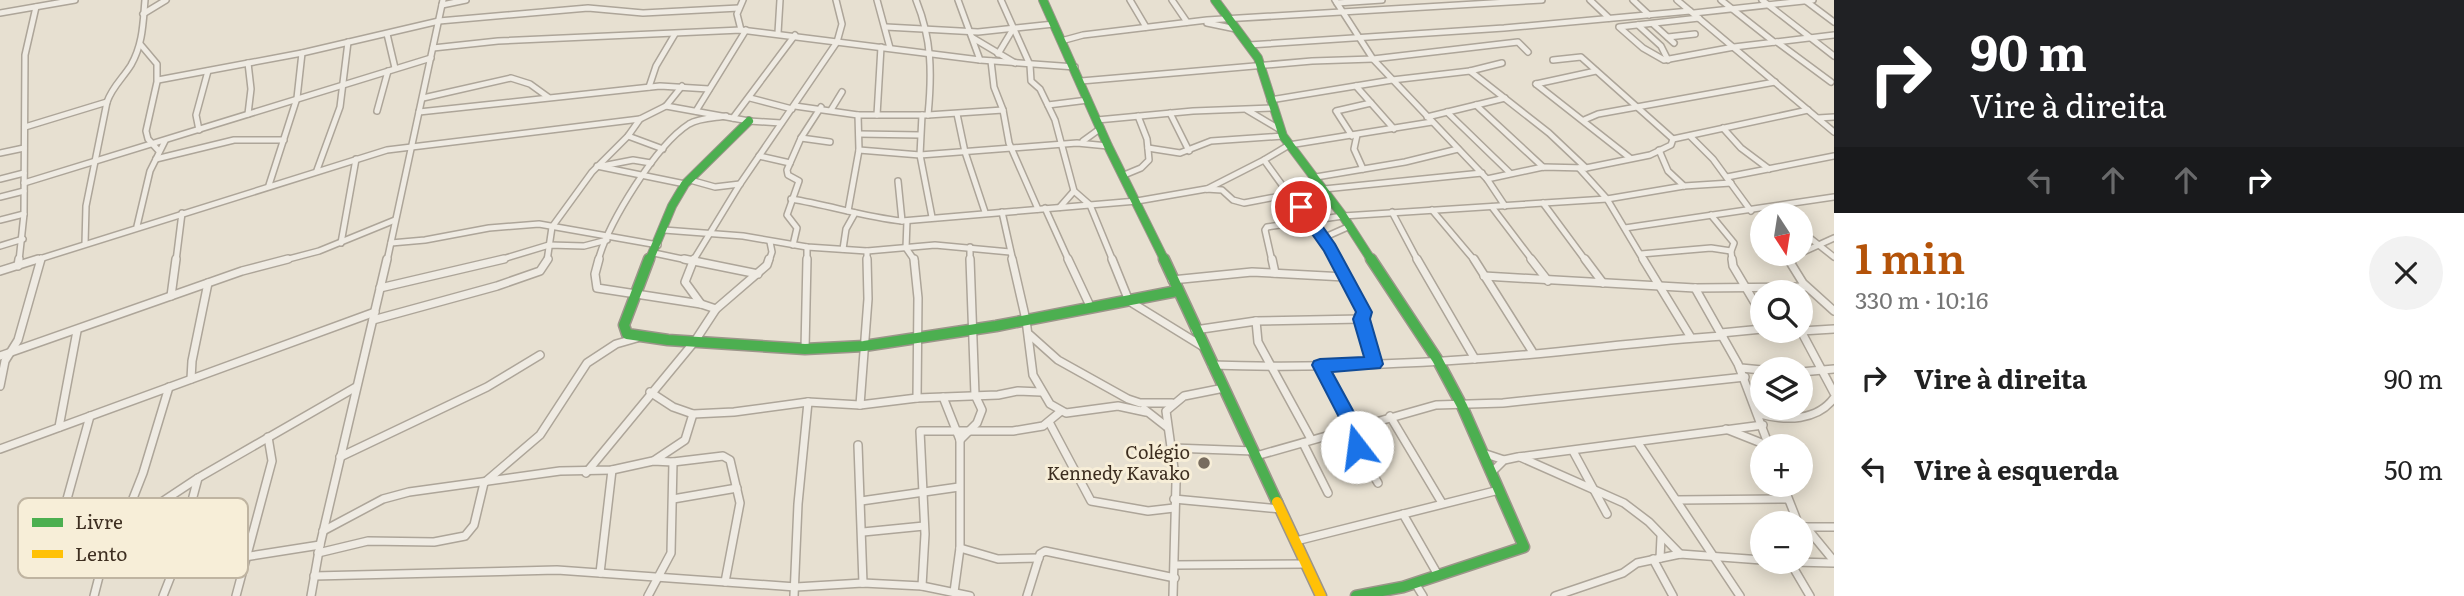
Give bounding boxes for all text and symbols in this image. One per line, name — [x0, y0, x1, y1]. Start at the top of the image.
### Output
text: 90 m — [1970, 13, 2087, 86]
icon: right — [1855, 28, 1946, 119]
text: Vire à direita — [1970, 80, 2167, 128]
icon: left — [2021, 161, 2059, 199]
icon: ahead — [2094, 161, 2132, 199]
icon: ahead — [2167, 161, 2205, 199]
icon: right — [2240, 161, 2278, 199]
pin — [1271, 177, 1331, 237]
icon: arrive — [1282, 188, 1320, 226]
north arrow — [1750, 203, 1813, 266]
map controls — [1750, 203, 1813, 574]
text: 1 min — [1855, 225, 1965, 287]
button: close — [2369, 236, 2443, 310]
button: search — [1750, 280, 1813, 343]
text: 330 m · 10:16 — [1855, 282, 1988, 316]
button: layers — [1750, 357, 1813, 420]
text: Vire à direita — [1914, 358, 2087, 397]
text: 90 m — [2384, 358, 2443, 397]
icon: right — [1855, 359, 1893, 397]
position arrow — [1320, 410, 1394, 484]
button: + — [1750, 434, 1813, 497]
place label: Colégio Kennedy Kavako — [1047, 438, 1190, 486]
text: Vire à esquerda — [1914, 449, 2119, 488]
text: 50 m — [2384, 449, 2443, 488]
icon: left — [1855, 450, 1893, 488]
marker: Colégio Kennedy Kavako — [1196, 455, 1212, 471]
legend — [18, 498, 248, 578]
text: Livre — [75, 507, 123, 535]
button: − — [1750, 511, 1813, 574]
text: Lento — [75, 539, 128, 567]

